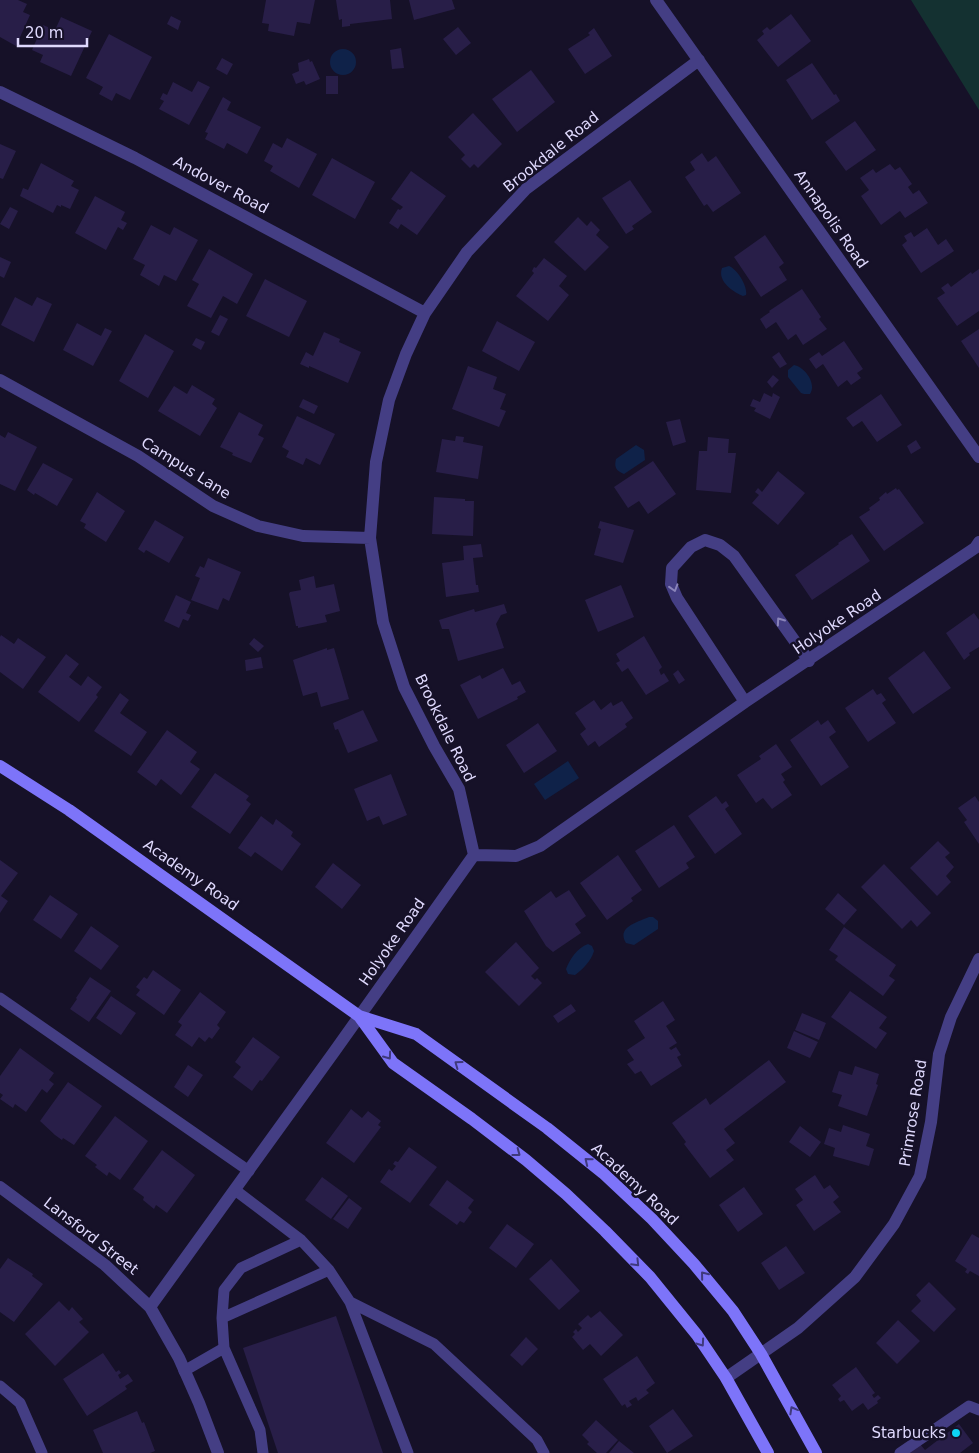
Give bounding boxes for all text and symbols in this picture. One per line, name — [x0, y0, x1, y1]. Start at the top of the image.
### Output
scale bar — [18, 15, 86, 47]
text: 20 m — [25, 24, 63, 42]
street label: Brookdale Road — [500, 108, 602, 196]
street label: Andover Road — [170, 152, 272, 218]
street label: Annapolis Road — [790, 166, 872, 272]
street label: Campus Lane — [138, 433, 234, 503]
one-way arrow — [668, 583, 678, 592]
street label: Holyoke Road — [789, 586, 885, 658]
one-way arrow — [778, 618, 786, 627]
street label: Brookdale Road — [411, 671, 479, 785]
street label: Academy Road — [140, 835, 242, 915]
street label: Holyoke Road — [355, 895, 429, 989]
one-way arrow — [382, 1050, 390, 1059]
street label: Primrose Road — [896, 1058, 930, 1168]
one-way arrow — [454, 1061, 464, 1070]
street label: Academy Road — [588, 1139, 682, 1229]
one-way arrow — [511, 1147, 521, 1156]
one-way arrow — [585, 1159, 594, 1167]
street label: Lansford Street — [40, 1193, 142, 1279]
one-way arrow — [631, 1258, 640, 1267]
one-way arrow — [701, 1272, 709, 1281]
one-way arrow — [695, 1337, 705, 1346]
one-way arrow — [789, 1406, 799, 1415]
place label: Starbucks — [871, 1424, 946, 1442]
marker: Starbucks — [950, 1427, 962, 1439]

